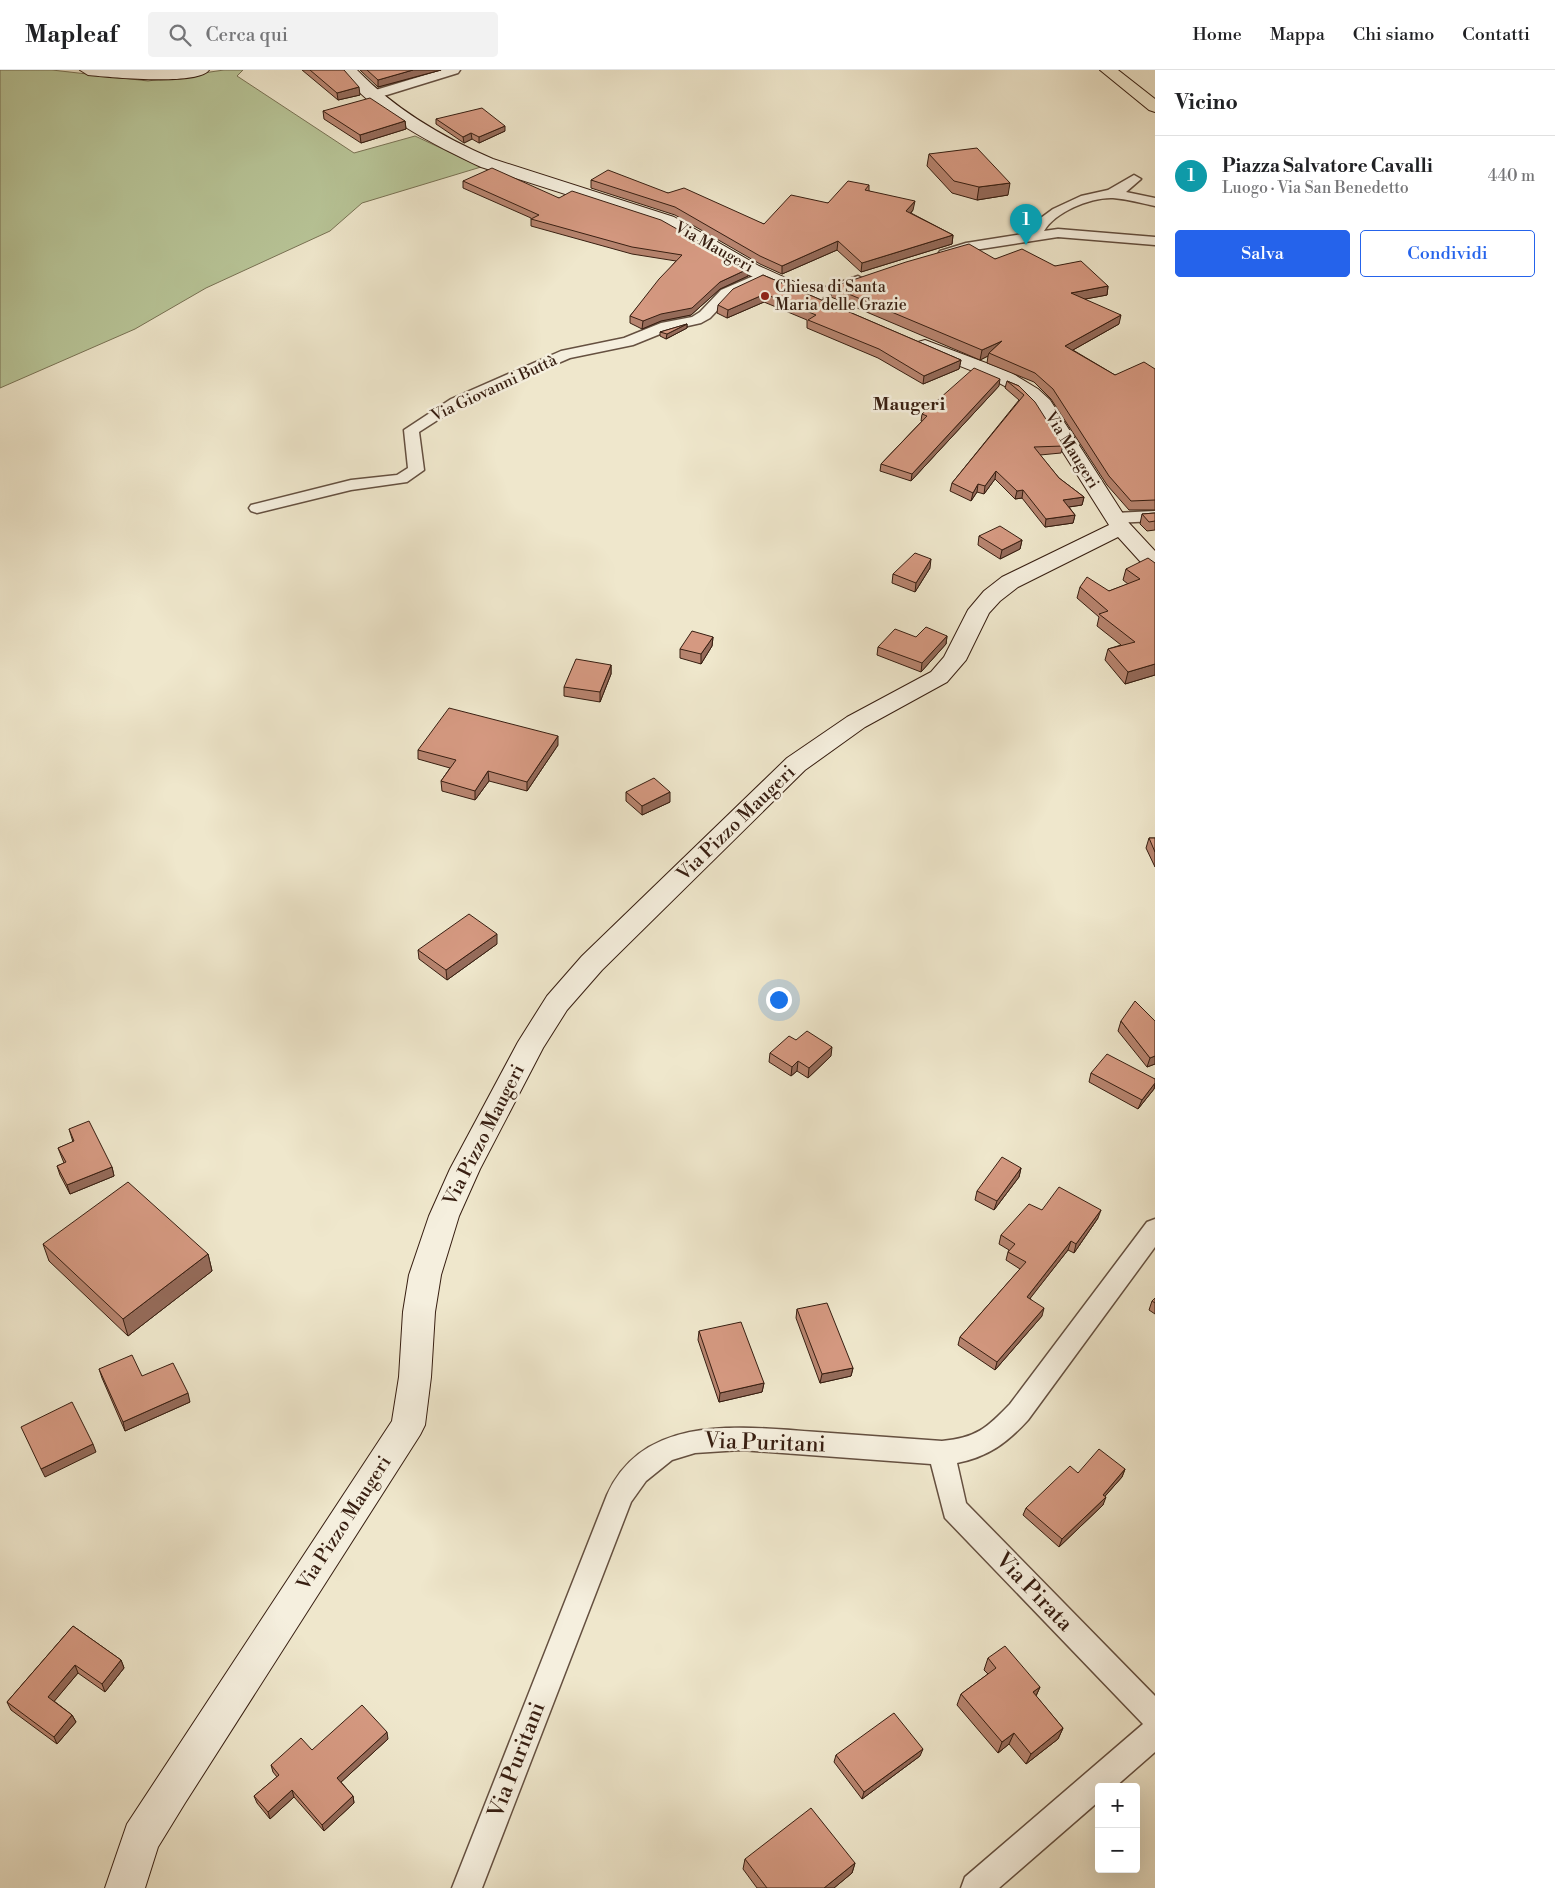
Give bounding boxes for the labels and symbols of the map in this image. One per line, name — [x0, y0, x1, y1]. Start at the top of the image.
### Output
pin: 1 — [1010, 204, 1042, 245]
street label: Via Maugeri — [670, 217, 757, 277]
place label: Chiesa di Santa Maria delle Grazie — [775, 277, 907, 315]
marker: Chiesa di Santa Maria delle Grazie — [759, 290, 771, 302]
street label: Via Giovanni Buttà — [427, 350, 561, 426]
district label: Maugeri — [873, 393, 945, 416]
street label: Via Maugeri — [1040, 407, 1104, 492]
street label: Via Pizzo Maugeri — [671, 760, 800, 886]
your location — [766, 987, 792, 1013]
street label: Via Pizzo Maugeri — [438, 1060, 530, 1211]
street label: Via Puritani — [703, 1427, 826, 1459]
street label: Via Pizzo Maugeri — [291, 1451, 396, 1596]
street label: Via Pirata — [989, 1546, 1079, 1638]
street label: Via Puritani — [482, 1698, 551, 1823]

